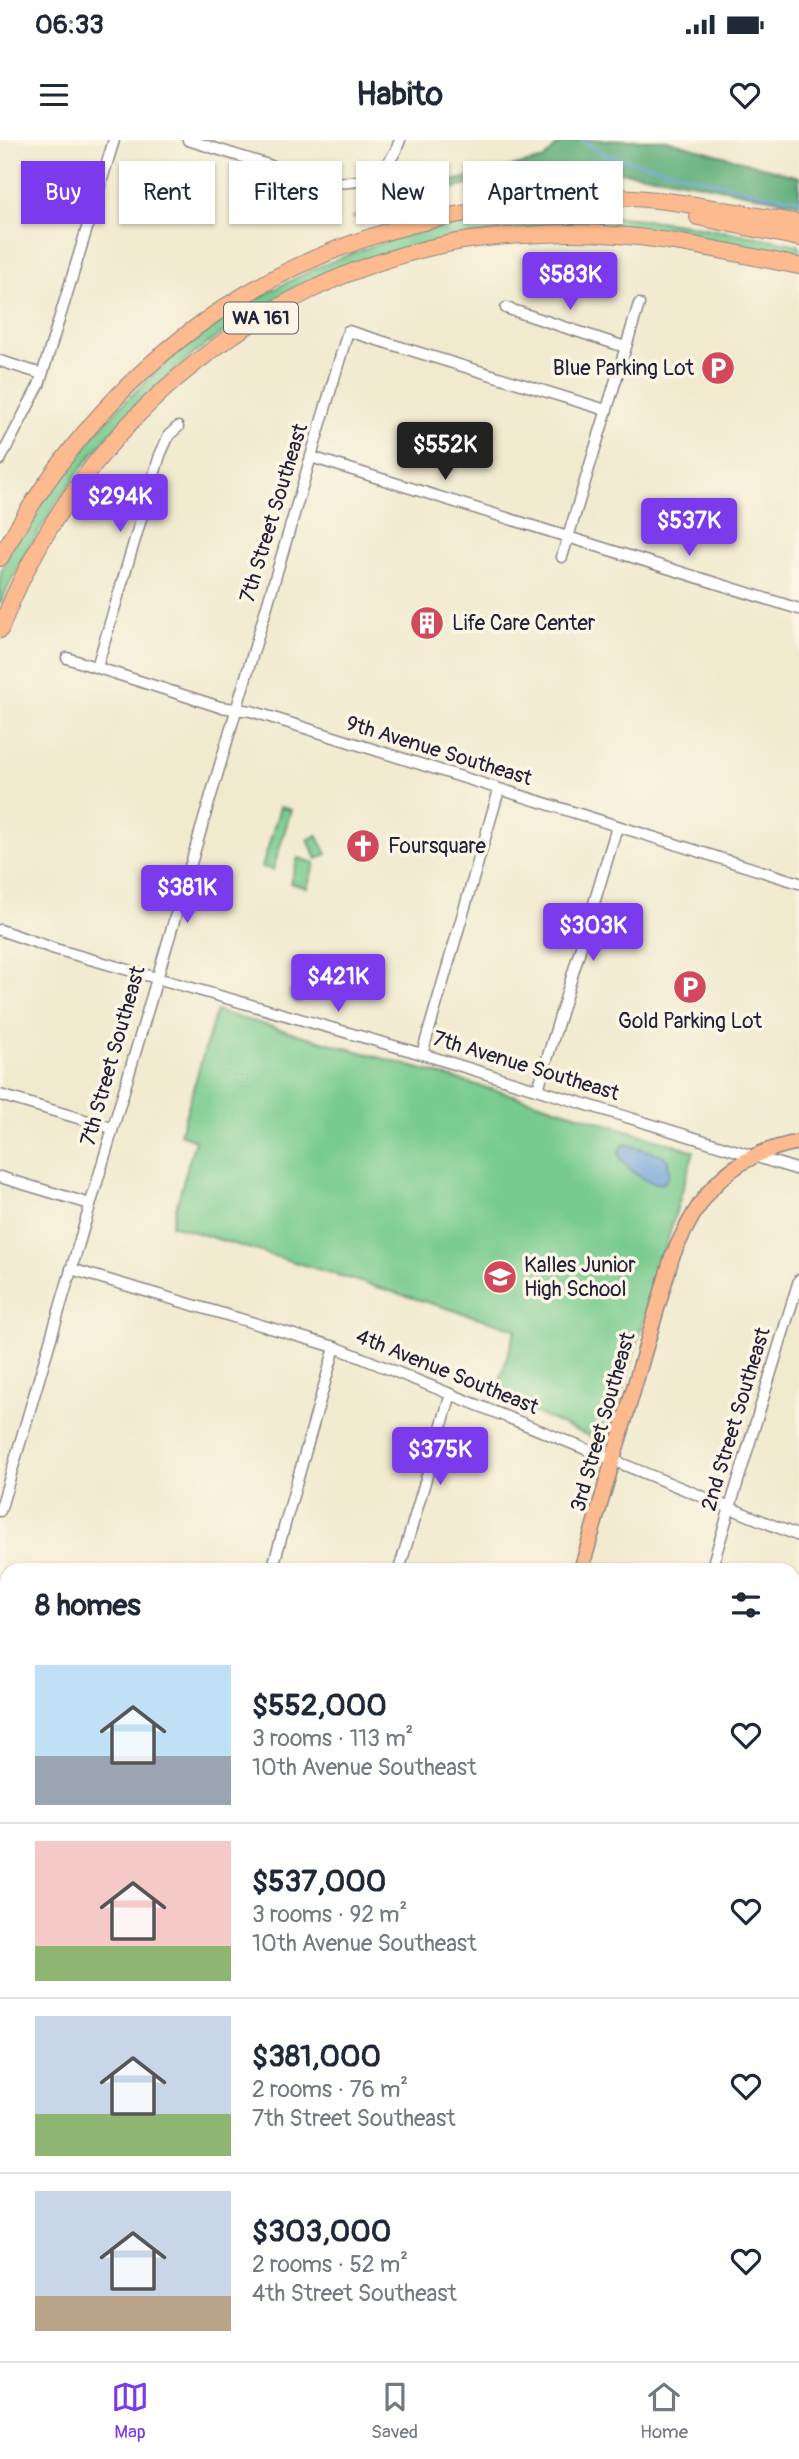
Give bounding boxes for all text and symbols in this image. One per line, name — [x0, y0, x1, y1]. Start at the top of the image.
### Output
text: 06:33 — [35, 9, 104, 41]
text: Habito — [356, 75, 443, 115]
icon: menu — [35, 76, 73, 114]
icon: heart — [726, 76, 764, 114]
chip: Buy — [21, 161, 105, 224]
chip: Rent — [119, 161, 215, 224]
chip: Filters — [229, 161, 342, 224]
chip: New — [356, 161, 449, 224]
chip: Apartment — [463, 161, 623, 224]
pin: $583K — [521, 253, 619, 312]
text: $583K — [538, 260, 602, 289]
road number: WA 161 — [224, 302, 298, 334]
parking icon: Blue Parking Lot — [699, 349, 737, 387]
place label: Blue Parking Lot — [553, 355, 695, 382]
street label: 7th Street Southeast — [234, 420, 314, 606]
pin: $552K — [396, 422, 494, 482]
text: $552K — [413, 430, 477, 459]
pin: $294K — [71, 474, 169, 534]
text: $294K — [88, 482, 152, 511]
pin: $537K — [640, 498, 738, 558]
text: $537K — [657, 506, 721, 535]
building icon: Life Care Center — [408, 604, 446, 642]
place label: Life Care Center — [452, 610, 596, 637]
street label: 9th Avenue Southeast — [343, 710, 536, 792]
church icon: Foursquare — [344, 827, 382, 865]
place label: Foursquare — [388, 833, 487, 860]
pin: $381K — [138, 866, 236, 925]
text: $381K — [157, 873, 217, 902]
pin: $303K — [544, 904, 642, 963]
text: $303K — [559, 911, 627, 940]
pin: $421K — [289, 954, 387, 1014]
street label: 7th Street Southeast — [74, 962, 152, 1149]
text: $421K — [307, 962, 369, 991]
parking icon: Gold Parking Lot — [671, 968, 709, 1006]
place label: Gold Parking Lot — [618, 1008, 763, 1035]
street label: 7th Avenue Southeast — [430, 1025, 623, 1107]
place label: Kalles Junior High School — [524, 1252, 636, 1303]
school or university icon: Kalles Junior High School — [481, 1258, 519, 1296]
street label: 4th Avenue Southeast — [352, 1323, 543, 1421]
street label: 2nd Street Southeast — [695, 1324, 777, 1514]
street label: 3rd Street Southeast — [564, 1329, 642, 1515]
pin: $375K — [391, 1428, 489, 1487]
text: $375K — [408, 1435, 472, 1464]
icon: filters — [727, 1586, 765, 1624]
text: 8 homes — [35, 1587, 141, 1624]
text: $552,000 — [252, 1687, 387, 1724]
icon: home — [91, 1693, 175, 1777]
icon: heart — [727, 1716, 765, 1754]
text: 3 rooms · 113 m² — [252, 1724, 413, 1753]
text: 10th Avenue Southeast — [252, 1753, 476, 1782]
text: $537,000 — [252, 1863, 386, 1900]
icon: home — [91, 1869, 175, 1953]
icon: heart — [727, 1892, 765, 1930]
text: 3 rooms · 92 m² — [252, 1900, 407, 1929]
text: 10th Avenue Southeast — [252, 1929, 476, 1958]
text: $381,000 — [252, 2038, 381, 2075]
icon: home — [91, 2044, 175, 2128]
icon: heart — [727, 2067, 765, 2105]
text: 2 rooms · 76 m² — [252, 2075, 408, 2104]
text: 7th Street Southeast — [252, 2104, 456, 2133]
text: $303,000 — [252, 2213, 391, 2250]
icon: home — [91, 2219, 175, 2303]
icon: heart — [727, 2242, 765, 2280]
text: 2 rooms · 52 m² — [252, 2250, 408, 2279]
text: 4th Street Southeast — [252, 2279, 457, 2308]
tab: Map — [111, 2378, 149, 2444]
tab: Saved — [371, 2378, 418, 2444]
tab: Home — [640, 2378, 688, 2444]

